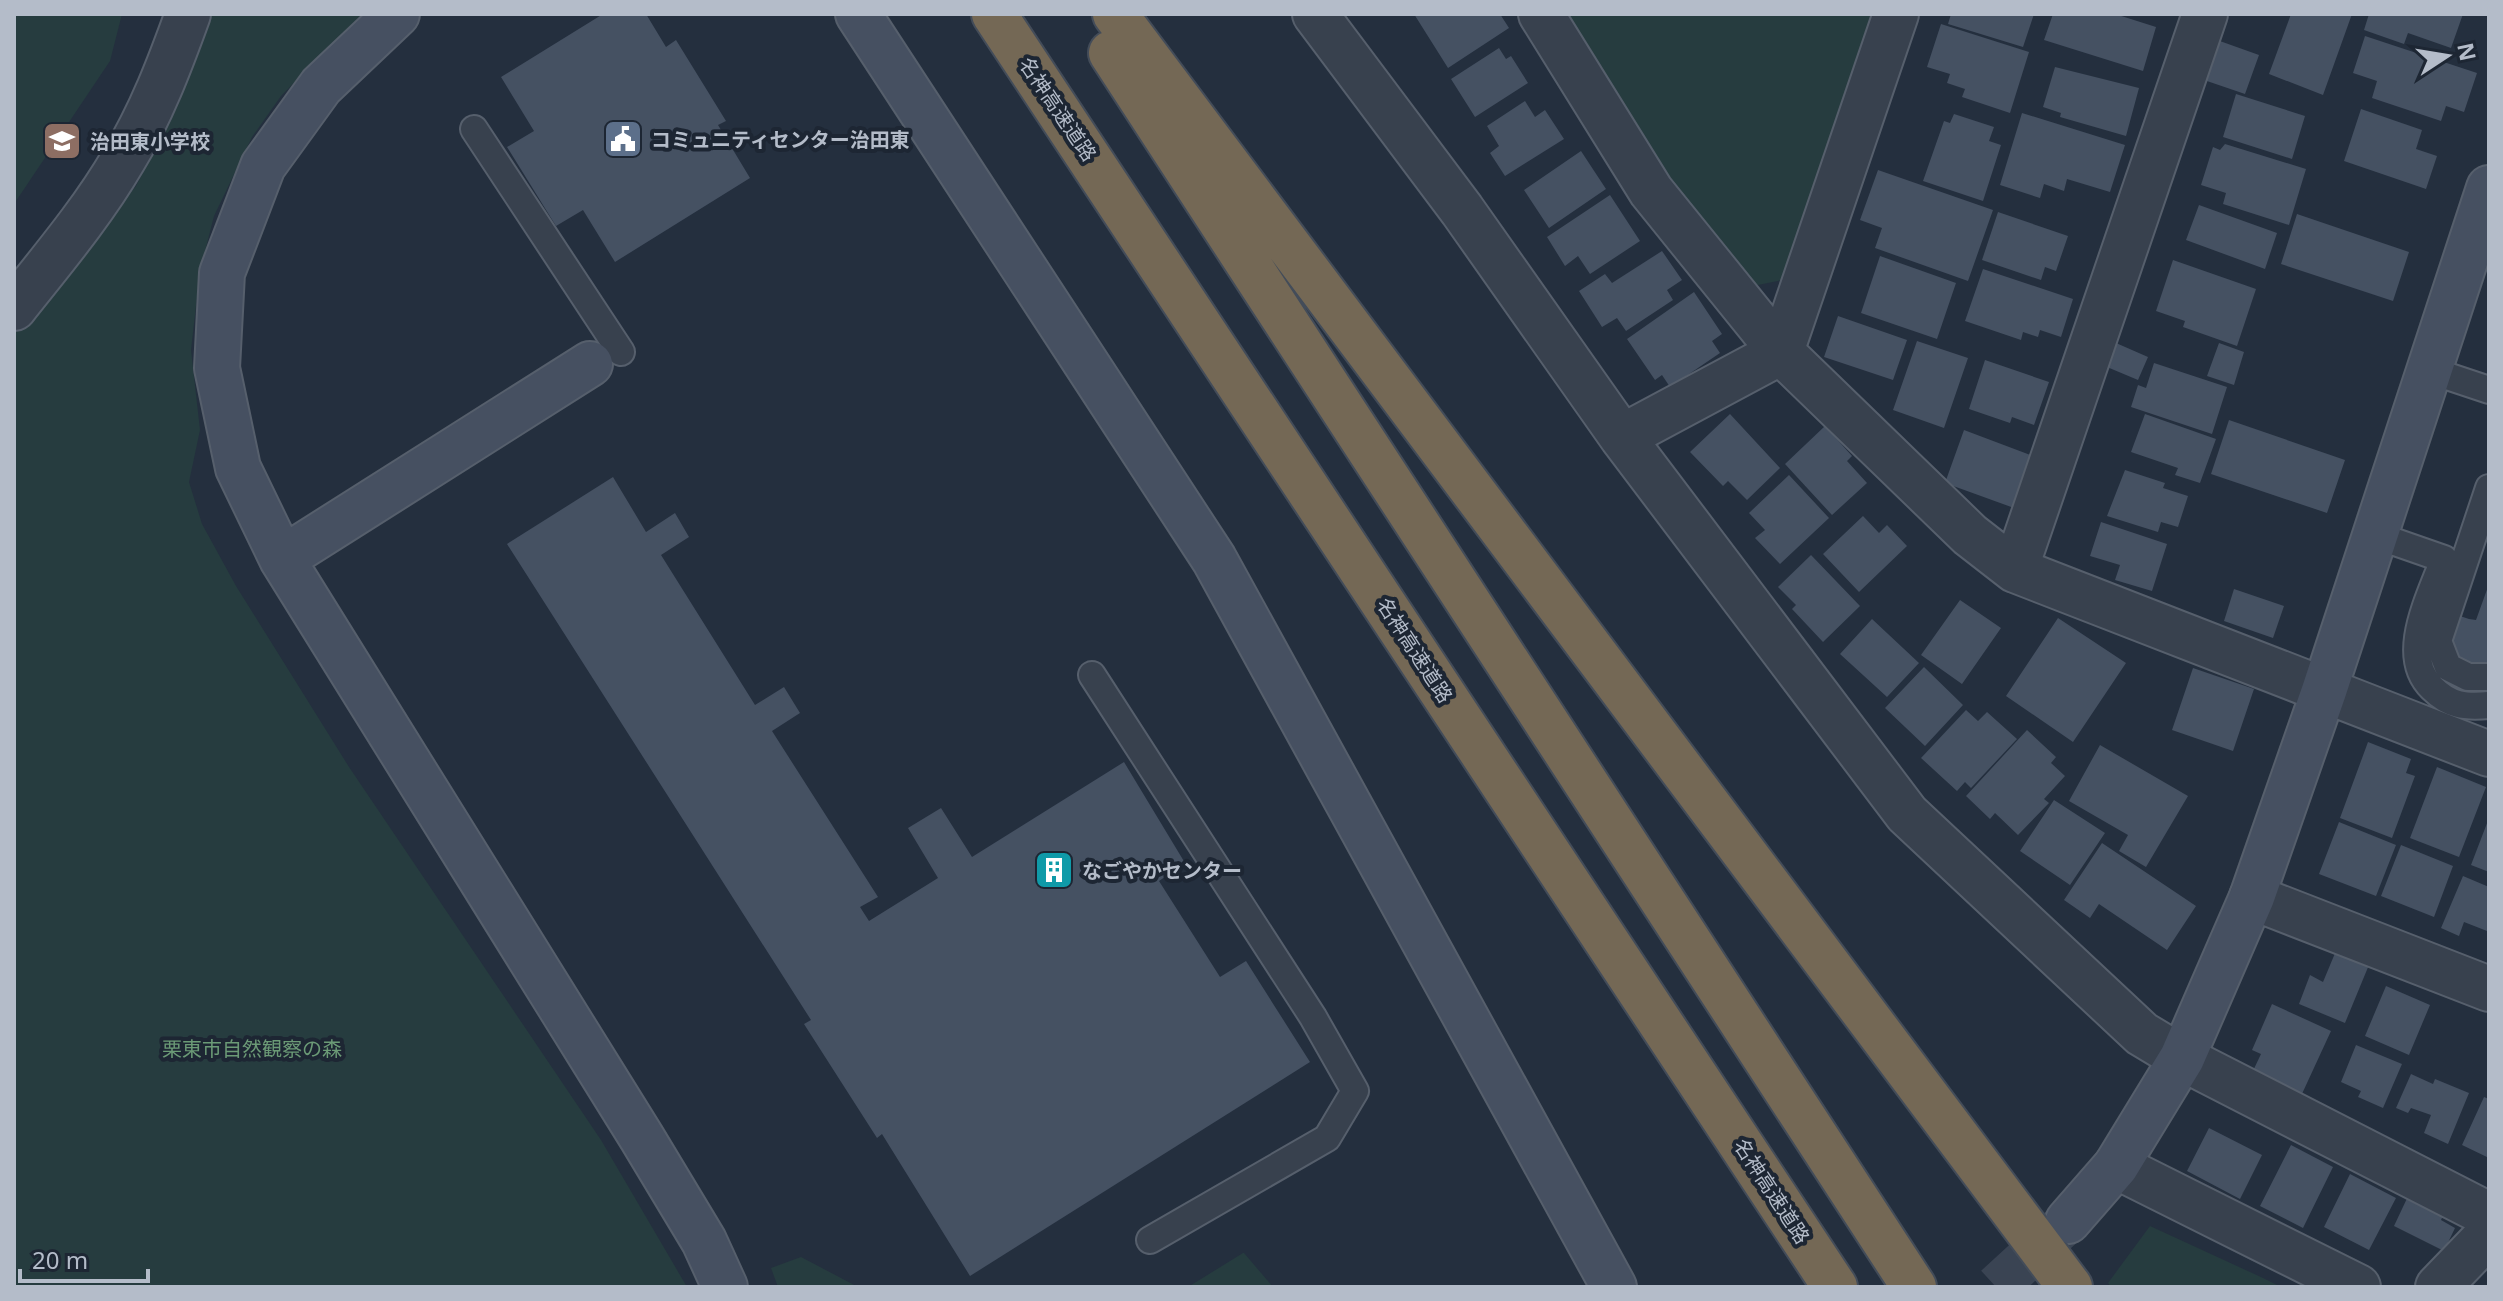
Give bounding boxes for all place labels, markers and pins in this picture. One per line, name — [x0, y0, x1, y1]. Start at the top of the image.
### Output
public building icon: コミュニティセンター治田東 — [602, 118, 644, 160]
school or university icon: 治田東小学校 — [41, 120, 83, 162]
place label: コミュニティセンター治田東 — [651, 126, 910, 153]
place label: 治田東小学校 — [90, 128, 210, 155]
building icon: なごやかセンター — [1033, 849, 1075, 891]
place label: なごやかセンター — [1082, 857, 1242, 884]

